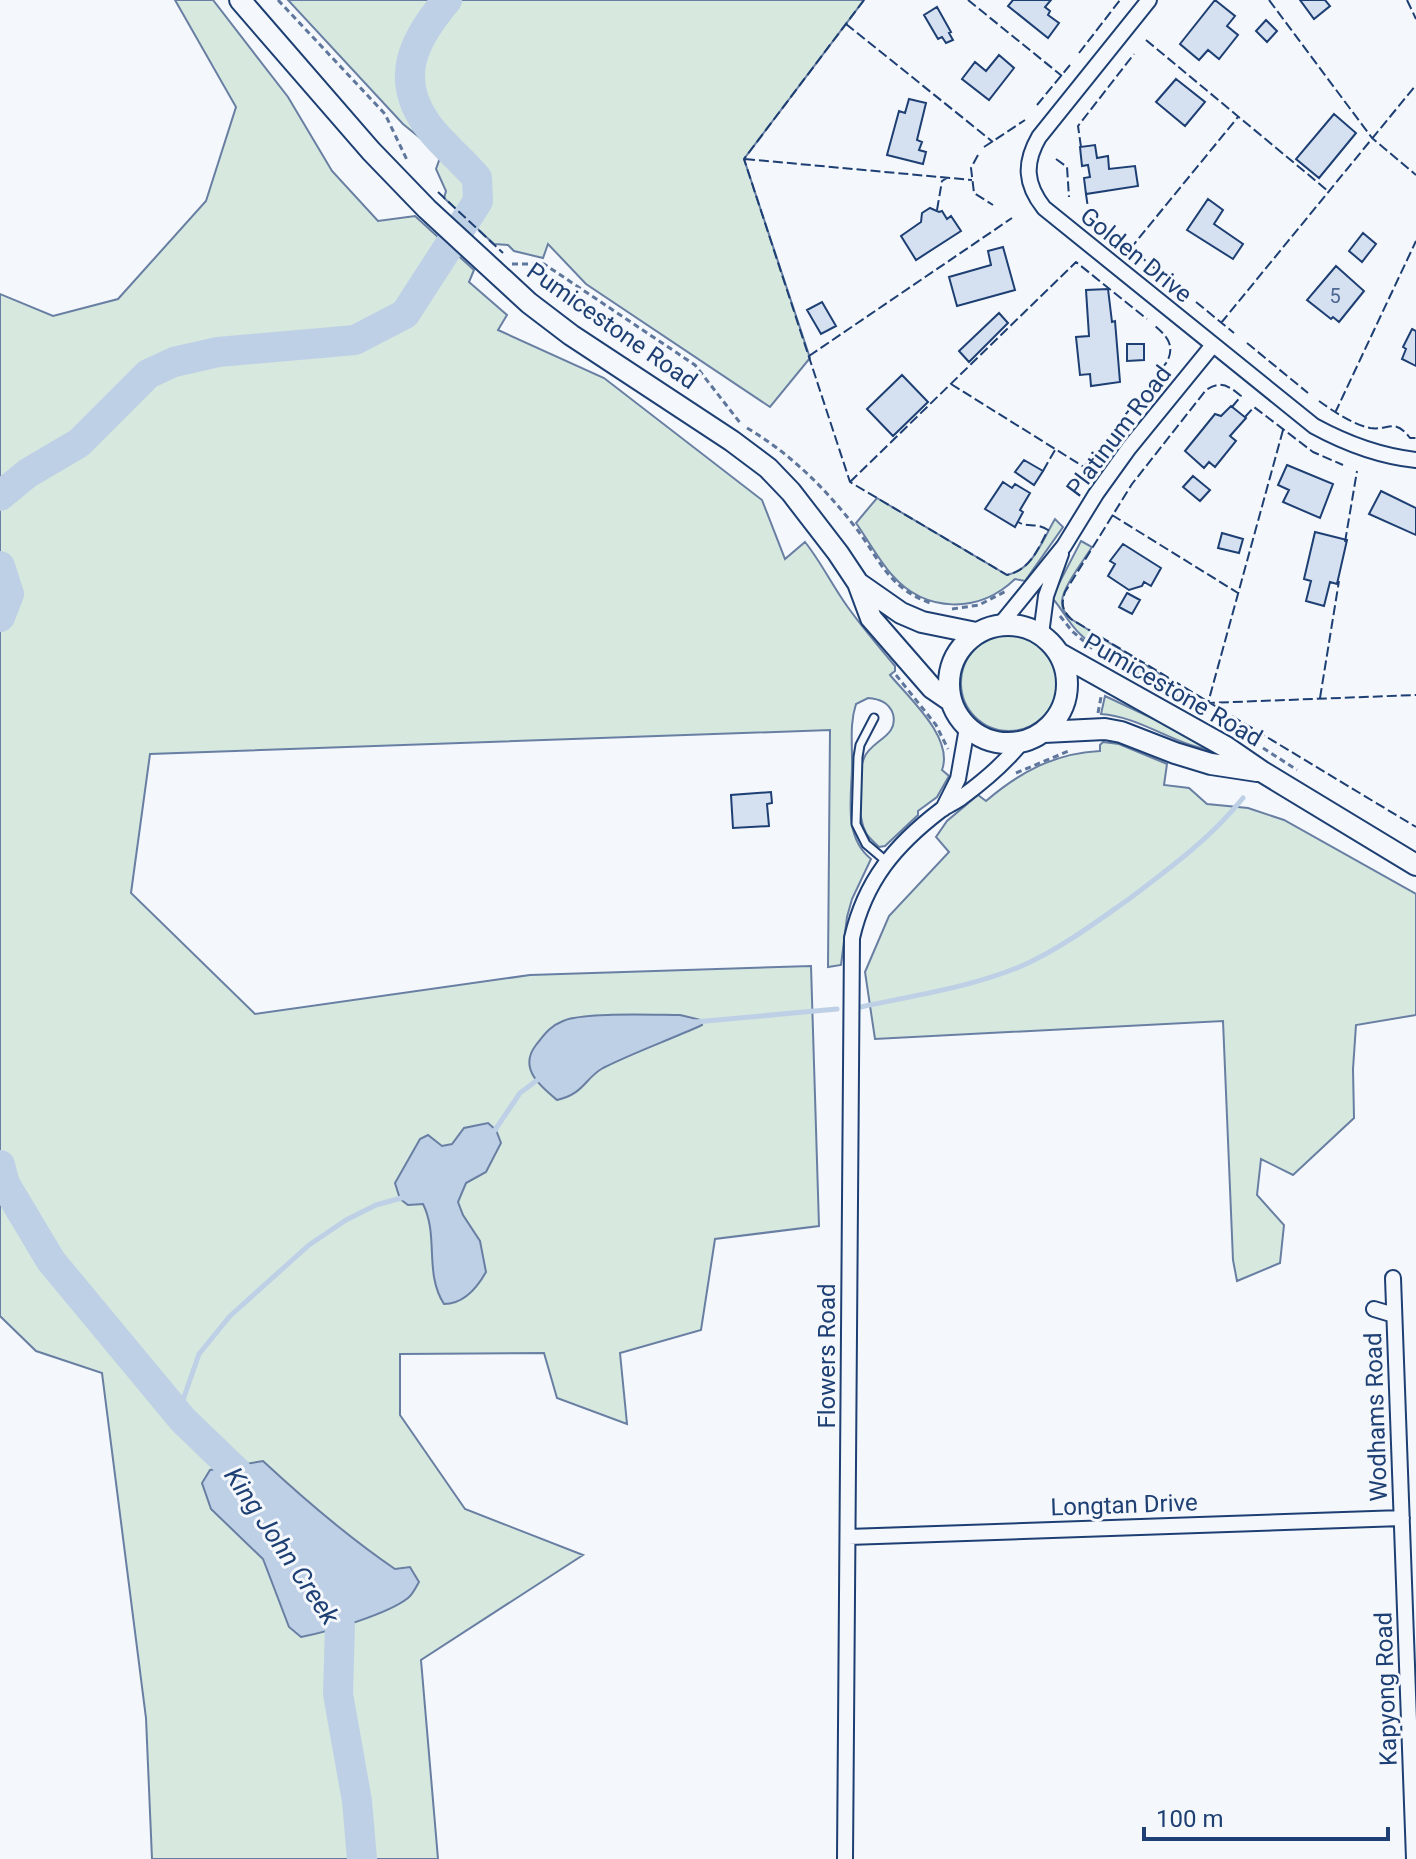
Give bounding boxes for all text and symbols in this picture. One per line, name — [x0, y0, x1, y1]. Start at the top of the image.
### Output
street label: Golden Drive — [1075, 202, 1197, 308]
street label: Pumicestone Road — [522, 257, 702, 395]
house number: 5 — [1329, 284, 1341, 308]
street label: Platinum Road — [1061, 360, 1177, 502]
street label: Pumicestone Road — [1079, 628, 1267, 752]
street label: Flowers Road — [813, 1283, 841, 1429]
street label: Wodhams Road — [1359, 1332, 1393, 1502]
water label: King John Creek — [218, 1462, 346, 1631]
street label: Longtan Drive — [1050, 1488, 1198, 1522]
street label: Kapyong Road — [1369, 1612, 1403, 1766]
scale bar — [1144, 1791, 1388, 1841]
text: 100 m — [1156, 1805, 1223, 1833]

